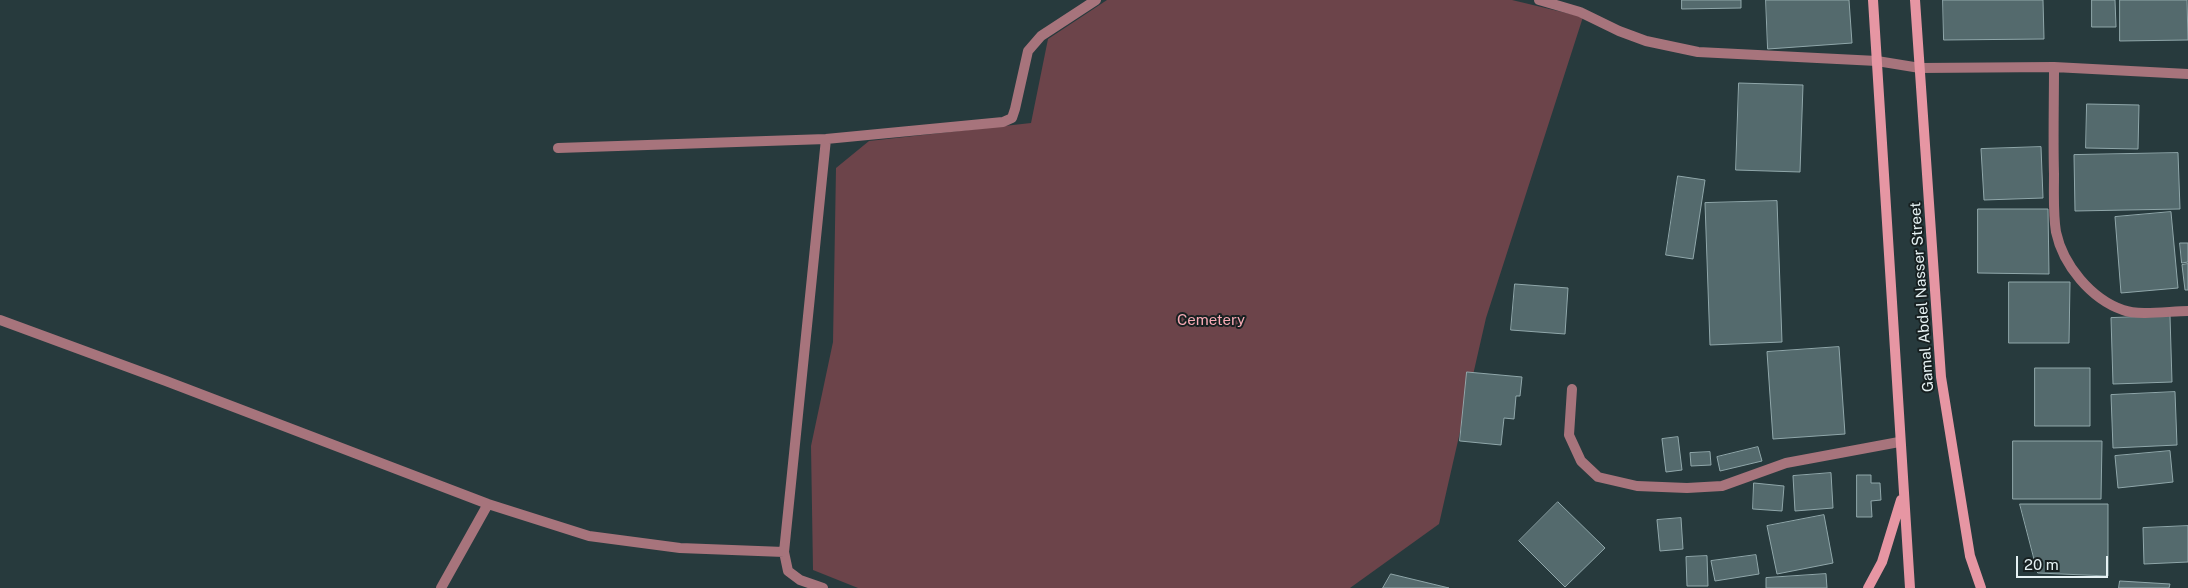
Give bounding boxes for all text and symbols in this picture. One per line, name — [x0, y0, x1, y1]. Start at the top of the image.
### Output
street label: Gamal Abdel Nasser Street — [1906, 201, 1938, 393]
park label: Cemetery — [1177, 311, 1245, 329]
scale bar — [2018, 546, 2110, 578]
text: 20 m — [2024, 556, 2059, 573]

